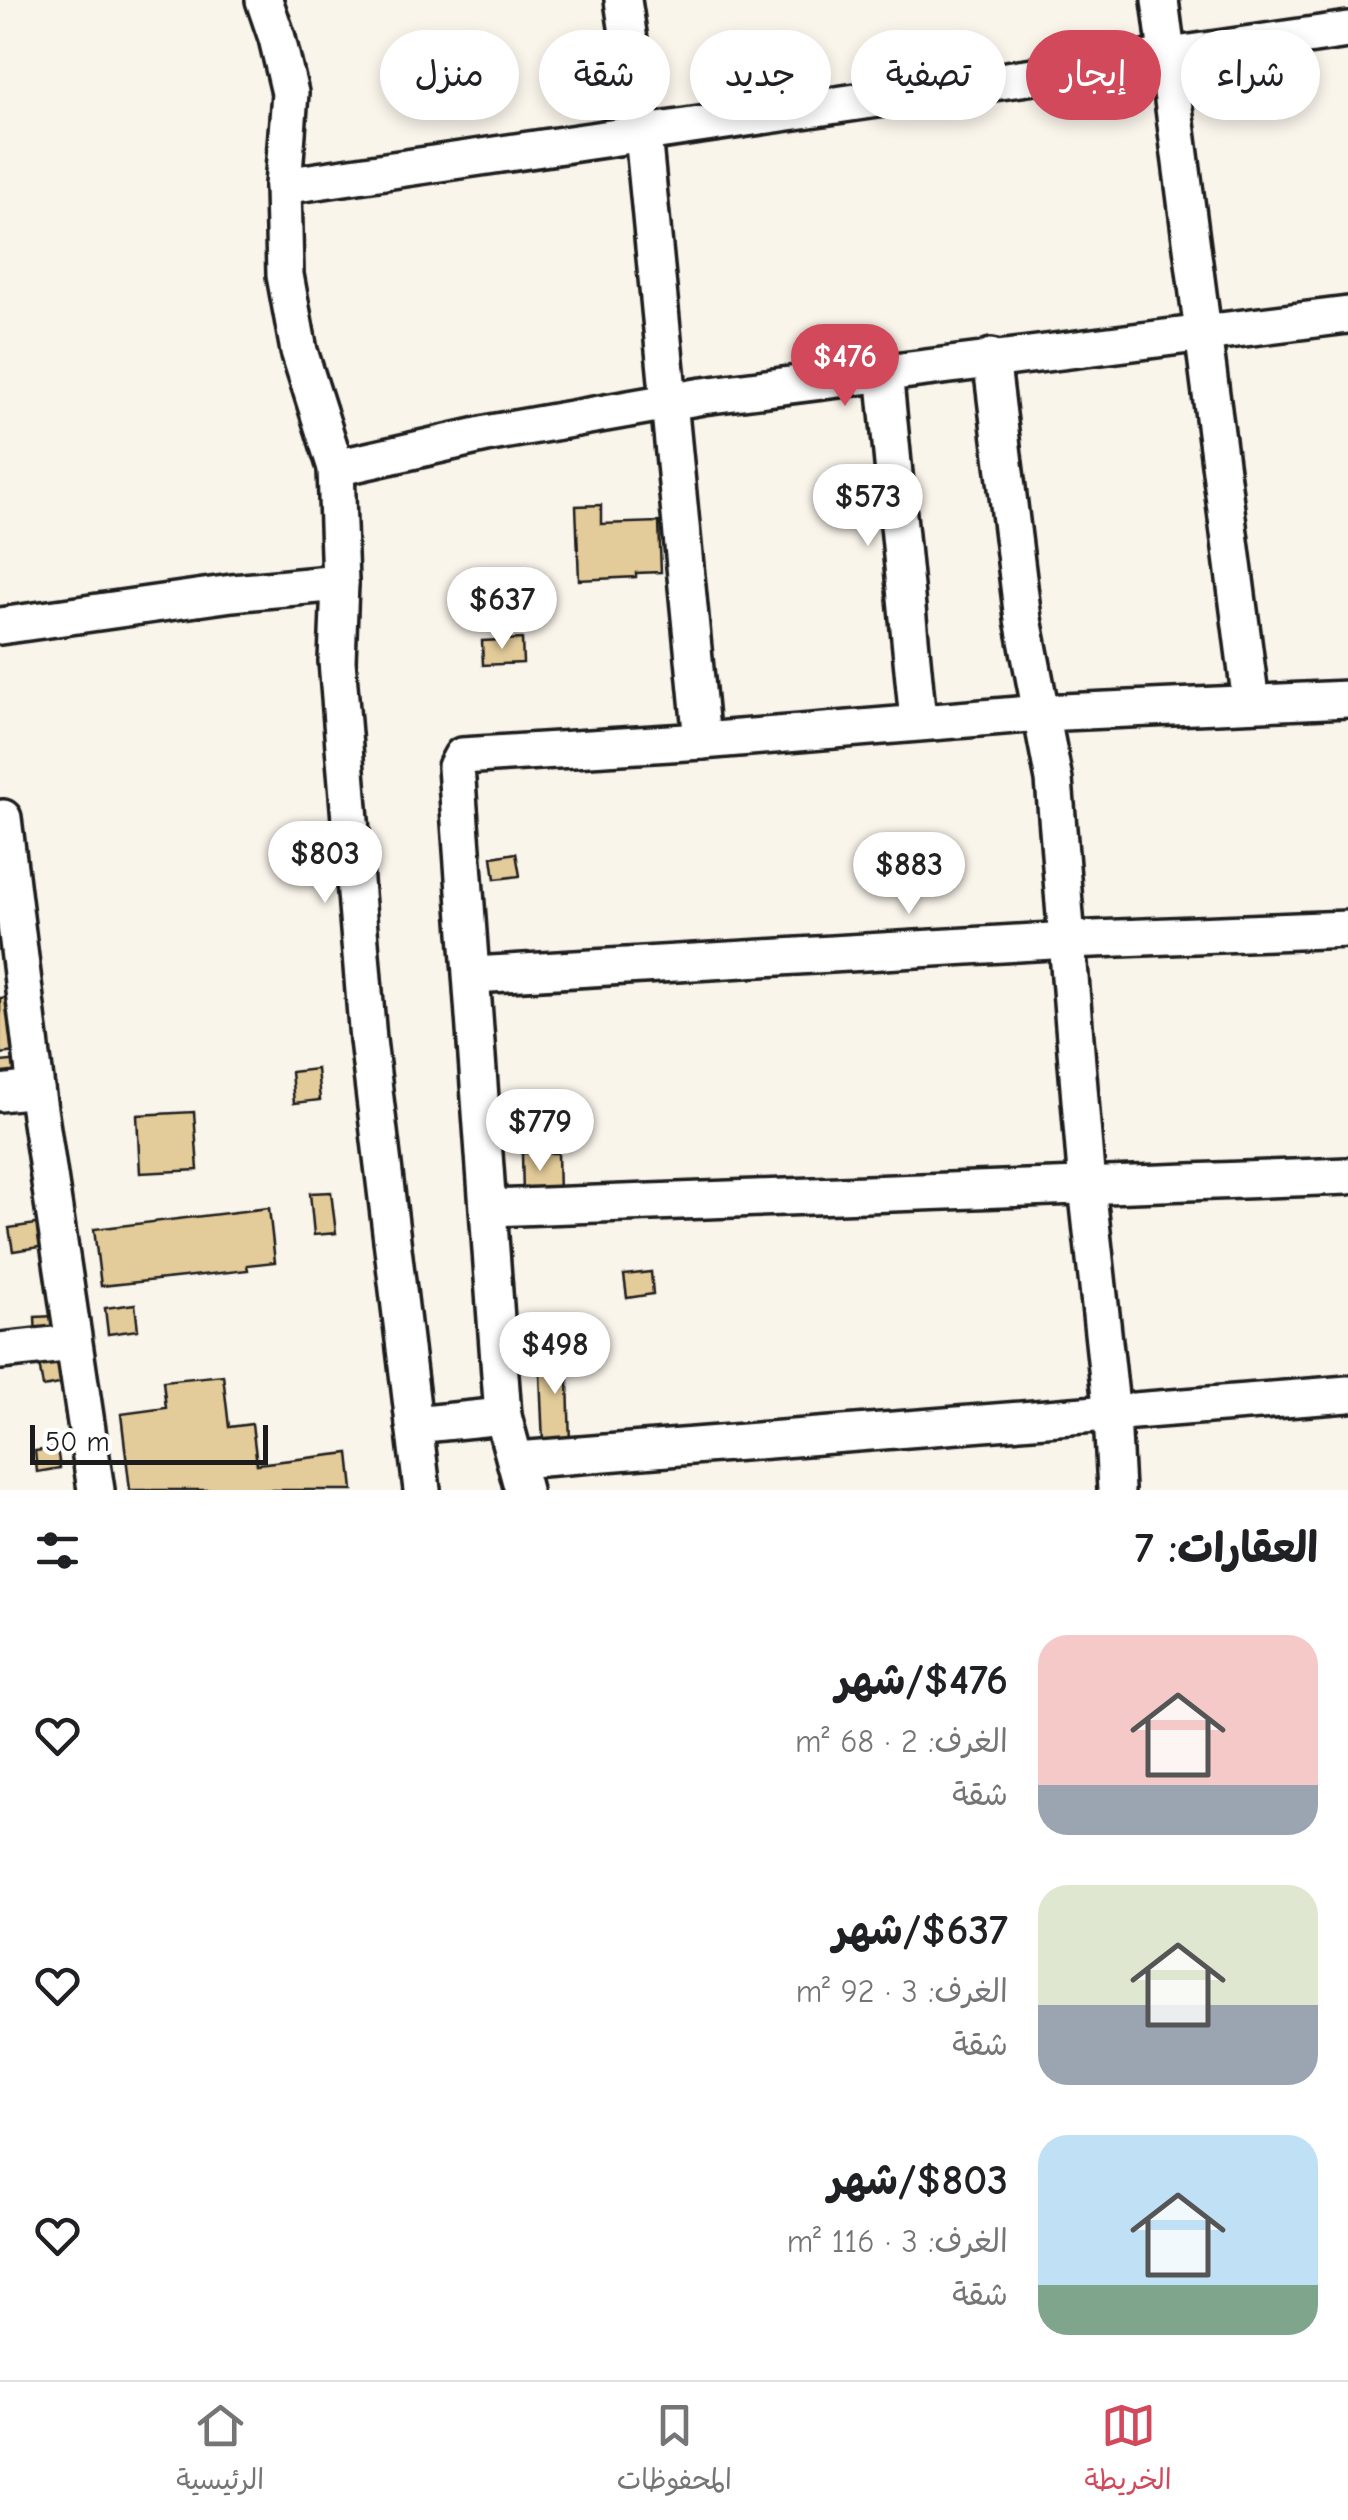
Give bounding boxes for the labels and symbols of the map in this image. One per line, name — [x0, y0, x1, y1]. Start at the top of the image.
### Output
pin: $476 — [786, 324, 904, 409]
pin: $573 — [809, 464, 927, 549]
pin: $637 — [443, 567, 561, 652]
pin: $803 — [266, 821, 384, 906]
pin: $883 — [850, 832, 968, 917]
pin: $779 — [481, 1089, 599, 1174]
pin: $498 — [496, 1312, 614, 1397]
scale bar — [30, 1420, 268, 1464]

